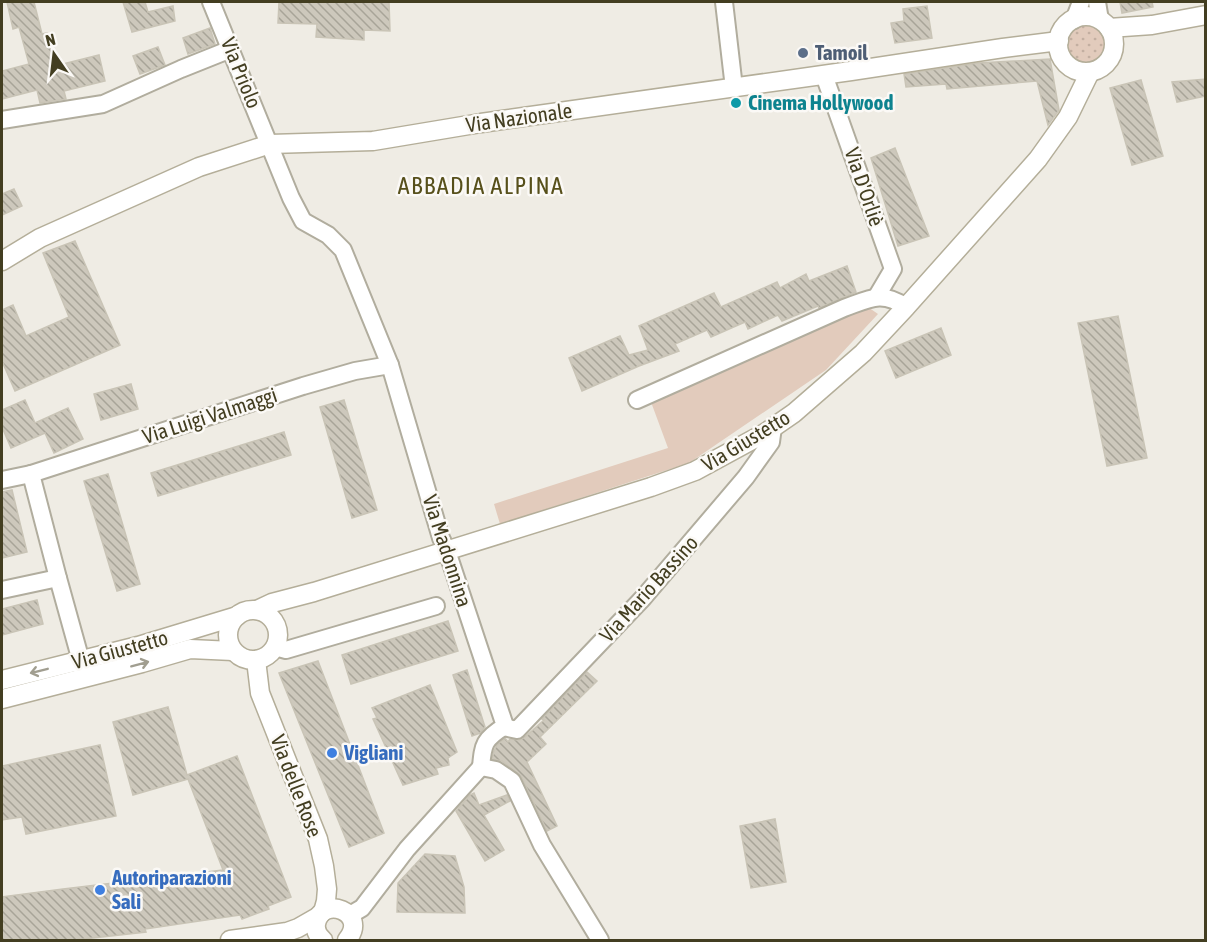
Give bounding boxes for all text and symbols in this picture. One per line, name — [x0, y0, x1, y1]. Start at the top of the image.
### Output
north arrow — [24, 24, 84, 84]
text: N — [44, 30, 57, 49]
street label: Via Priolo — [217, 34, 267, 112]
place label: Tamoil — [815, 40, 868, 64]
marker: Tamoil — [796, 46, 810, 60]
place label: Cinema Hollywood — [748, 90, 893, 114]
marker: Cinema Hollywood — [729, 96, 743, 110]
street label: Via Nazionale — [464, 98, 574, 136]
street label: Via D'Orliè — [840, 144, 890, 229]
district label: ABBADIA ALPINA — [398, 172, 564, 199]
street label: Via Luigi Valmaggi — [139, 382, 280, 448]
street label: Via Giustetto — [697, 405, 794, 476]
street label: Via Madonnina — [419, 492, 477, 610]
street label: Via Mario Bassino — [594, 530, 702, 646]
street label: Via Giustetto — [69, 625, 170, 673]
one-way arrow — [130, 658, 149, 669]
one-way arrow — [30, 665, 49, 677]
street label: Via delle Rose — [266, 731, 327, 840]
place label: Vigliani — [343, 740, 403, 764]
marker: Vigliani — [325, 746, 339, 760]
place label: Autoriparazioni Sali — [111, 865, 232, 913]
marker: Autoriparazioni Sali — [93, 883, 107, 897]

